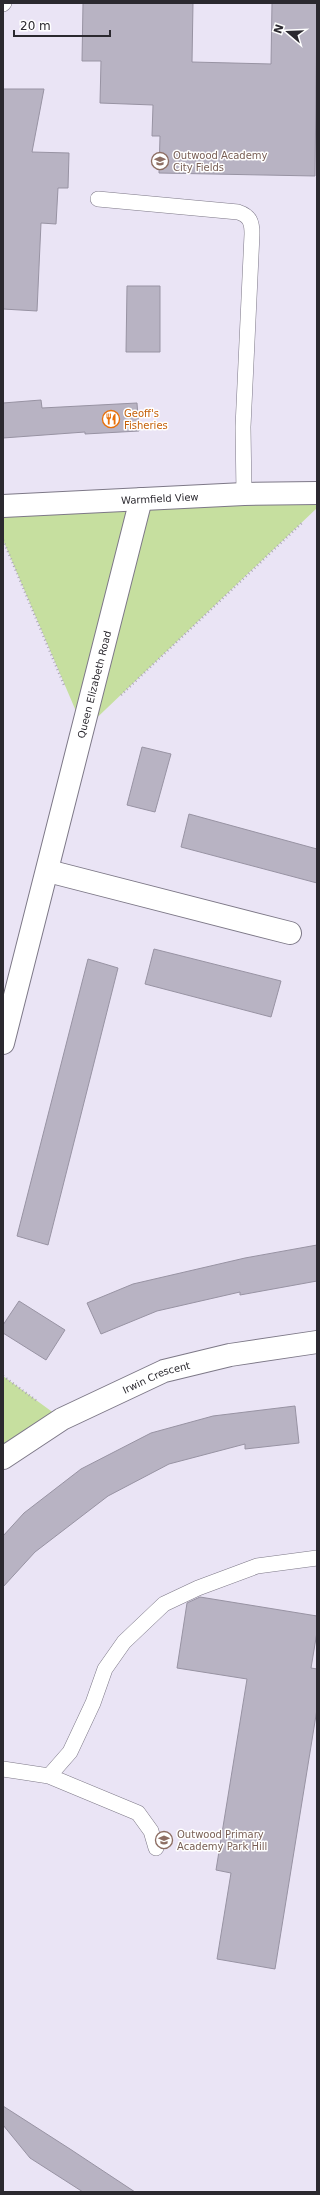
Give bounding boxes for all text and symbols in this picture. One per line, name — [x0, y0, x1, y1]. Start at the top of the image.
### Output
scale bar — [14, 12, 110, 38]
north arrow — [268, 12, 308, 52]
text: 20 m — [20, 19, 51, 33]
text: N — [271, 22, 287, 35]
place label: Outwood Academy City Fields — [173, 150, 268, 173]
school or university icon: Outwood Academy City Fields — [150, 151, 170, 171]
place label: Geoff's Fisheries — [124, 408, 168, 431]
restaurant icon: Geoff's Fisheries — [101, 409, 121, 429]
street label: Warmfield View — [121, 491, 199, 506]
street label: Queen Elizabeth Road — [76, 630, 113, 739]
street label: Irwin Crescent — [121, 1360, 191, 1396]
place label: Outwood Primary Academy Park Hill — [177, 1829, 267, 1852]
school or university icon: Outwood Primary Academy Park Hill — [154, 1830, 174, 1850]

